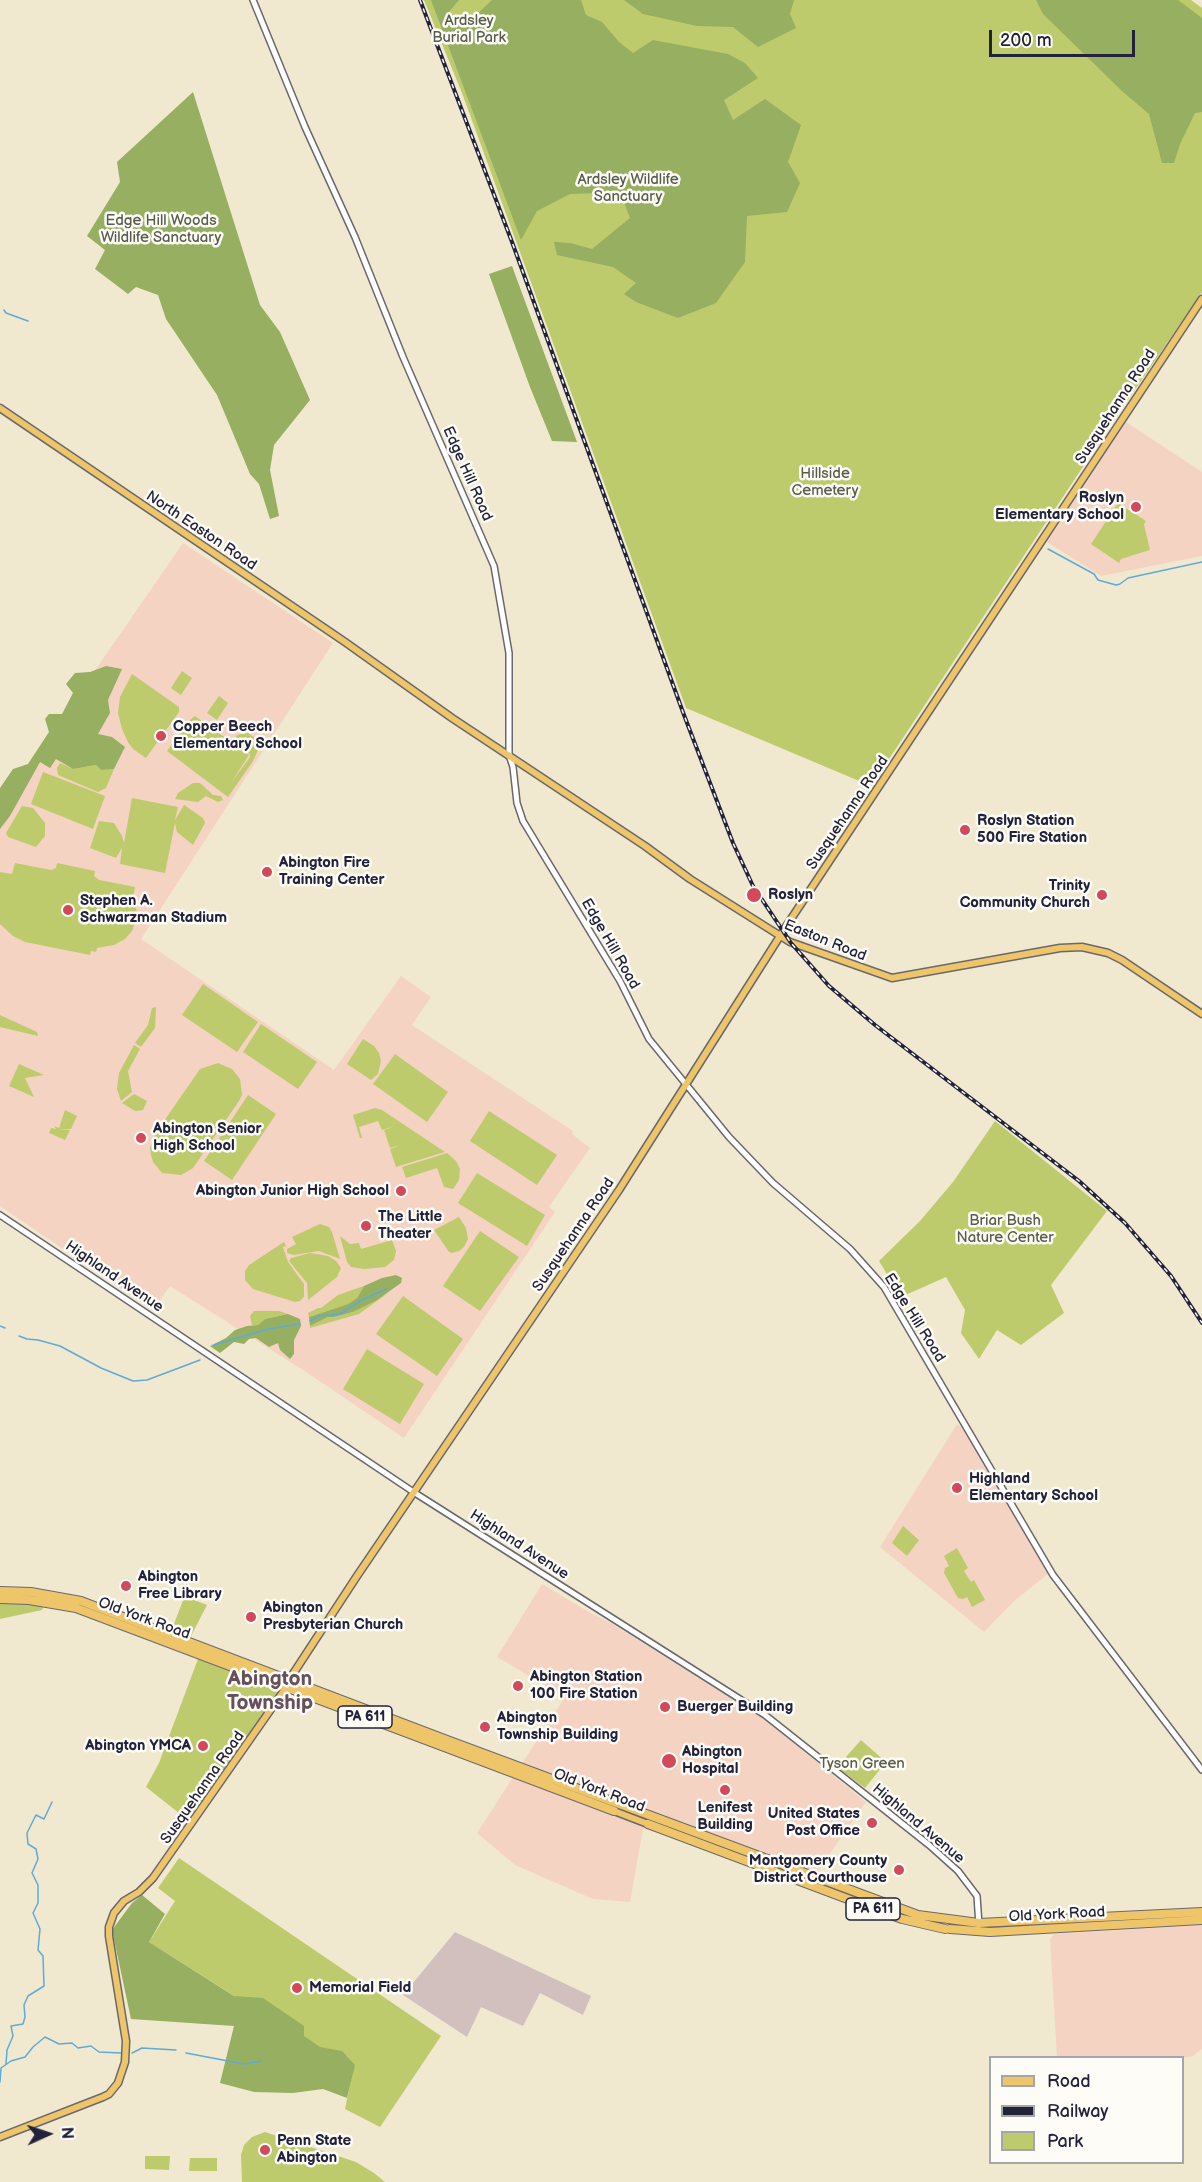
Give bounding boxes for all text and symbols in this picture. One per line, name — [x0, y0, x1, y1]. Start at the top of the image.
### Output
park label: Ardsley Burial Park — [432, 12, 506, 47]
scale bar — [992, 18, 1138, 56]
text: 200 m — [1000, 30, 1052, 51]
park label: Ardsley Wildlife Sanctuary — [577, 171, 679, 206]
park label: Edge Hill Woods Wildlife Sanctuary — [101, 212, 221, 247]
street label: Susquehanna Road — [1072, 346, 1160, 468]
street label: Edge Hill Road — [438, 424, 496, 524]
park label: Hillside Cemetery — [792, 465, 858, 500]
street label: North Easton Road — [142, 487, 260, 575]
place label: Roslyn Elementary School — [995, 489, 1124, 524]
marker: Roslyn Elementary School — [1129, 500, 1143, 514]
place label: Copper Beech Elementary School — [173, 718, 302, 753]
marker: Copper Beech Elementary School — [154, 729, 168, 743]
street label: Susquehanna Road — [803, 753, 893, 873]
place label: Roslyn Station 500 Fire Station — [977, 812, 1087, 847]
marker: Roslyn Station 500 Fire Station — [958, 823, 972, 837]
place label: Abington Fire Training Center — [279, 854, 384, 889]
marker: Abington Fire Training Center — [260, 865, 274, 879]
place label: Trinity Community Church — [960, 877, 1090, 912]
marker: Roslyn — [745, 886, 763, 904]
place label: Roslyn — [768, 886, 813, 904]
marker: Trinity Community Church — [1095, 888, 1109, 902]
place label: Stephen A. Schwarzman Stadium — [80, 892, 227, 927]
street label: Edge Hill Road — [577, 896, 643, 992]
marker: Stephen A. Schwarzman Stadium — [61, 903, 75, 917]
street label: Easton Road — [781, 916, 869, 966]
place label: Abington Senior High School — [153, 1120, 262, 1155]
marker: Abington Senior High School — [134, 1131, 148, 1145]
street label: Susquehanna Road — [529, 1175, 619, 1295]
place label: Abington Junior High School — [196, 1182, 389, 1200]
marker: Abington Junior High School — [394, 1184, 408, 1198]
place label: The Little Theater — [378, 1208, 442, 1243]
park label: Briar Bush Nature Center — [956, 1212, 1054, 1247]
marker: The Little Theater — [359, 1219, 373, 1233]
street label: Highland Avenue — [61, 1237, 167, 1317]
street label: Edge Hill Road — [879, 1270, 949, 1366]
place label: Highland Elementary School — [969, 1470, 1098, 1505]
marker: Highland Elementary School — [950, 1481, 964, 1495]
street label: Highland Avenue — [466, 1506, 572, 1584]
place label: Abington Free Library — [138, 1568, 222, 1603]
marker: Abington Free Library — [119, 1579, 133, 1593]
street label: Old York Road — [96, 1594, 192, 1644]
place label: Abington Presbyterian Church — [263, 1599, 403, 1634]
marker: Abington Presbyterian Church — [244, 1610, 258, 1624]
district label: Abington Township — [227, 1667, 313, 1717]
place label: Abington Station 100 Fire Station — [530, 1668, 642, 1703]
marker: Abington Station 100 Fire Station — [511, 1679, 525, 1693]
place label: Buerger Building — [677, 1698, 793, 1716]
marker: Buerger Building — [658, 1700, 672, 1714]
road number: PA 611 — [338, 1706, 392, 1728]
place label: Abington Township Building — [497, 1709, 618, 1744]
marker: Abington Township Building — [478, 1720, 492, 1734]
street label: Susquehanna Road — [157, 1728, 249, 1848]
place label: Abington YMCA — [85, 1737, 191, 1755]
marker: Abington YMCA — [196, 1739, 210, 1753]
place label: Abington Hospital — [682, 1743, 742, 1778]
marker: Abington Hospital — [660, 1752, 678, 1770]
park label: Tyson Green — [819, 1755, 905, 1773]
street label: Old York Road — [551, 1765, 647, 1817]
street label: Highland Avenue — [868, 1780, 968, 1868]
marker: Lenifest Building — [718, 1783, 732, 1797]
place label: Lenifest Building — [697, 1799, 753, 1834]
place label: United States Post Office — [768, 1805, 860, 1840]
marker: United States Post Office — [865, 1816, 879, 1830]
place label: Montgomery County District Courthouse — [749, 1852, 887, 1887]
marker: Montgomery County District Courthouse — [892, 1863, 906, 1877]
road number: PA 611 — [846, 1898, 900, 1920]
street label: Old York Road — [1008, 1903, 1106, 1927]
place label: Memorial Field — [309, 1979, 411, 1997]
marker: Memorial Field — [290, 1981, 304, 1995]
legend — [989, 2056, 1184, 2164]
text: Road — [1047, 2071, 1091, 2092]
text: Railway — [1047, 2101, 1109, 2122]
north arrow — [18, 2104, 78, 2164]
text: N — [57, 2127, 76, 2140]
text: Park — [1047, 2131, 1083, 2152]
place label: Penn State Abington — [277, 2132, 351, 2167]
marker: Penn State Abington — [258, 2143, 272, 2157]

